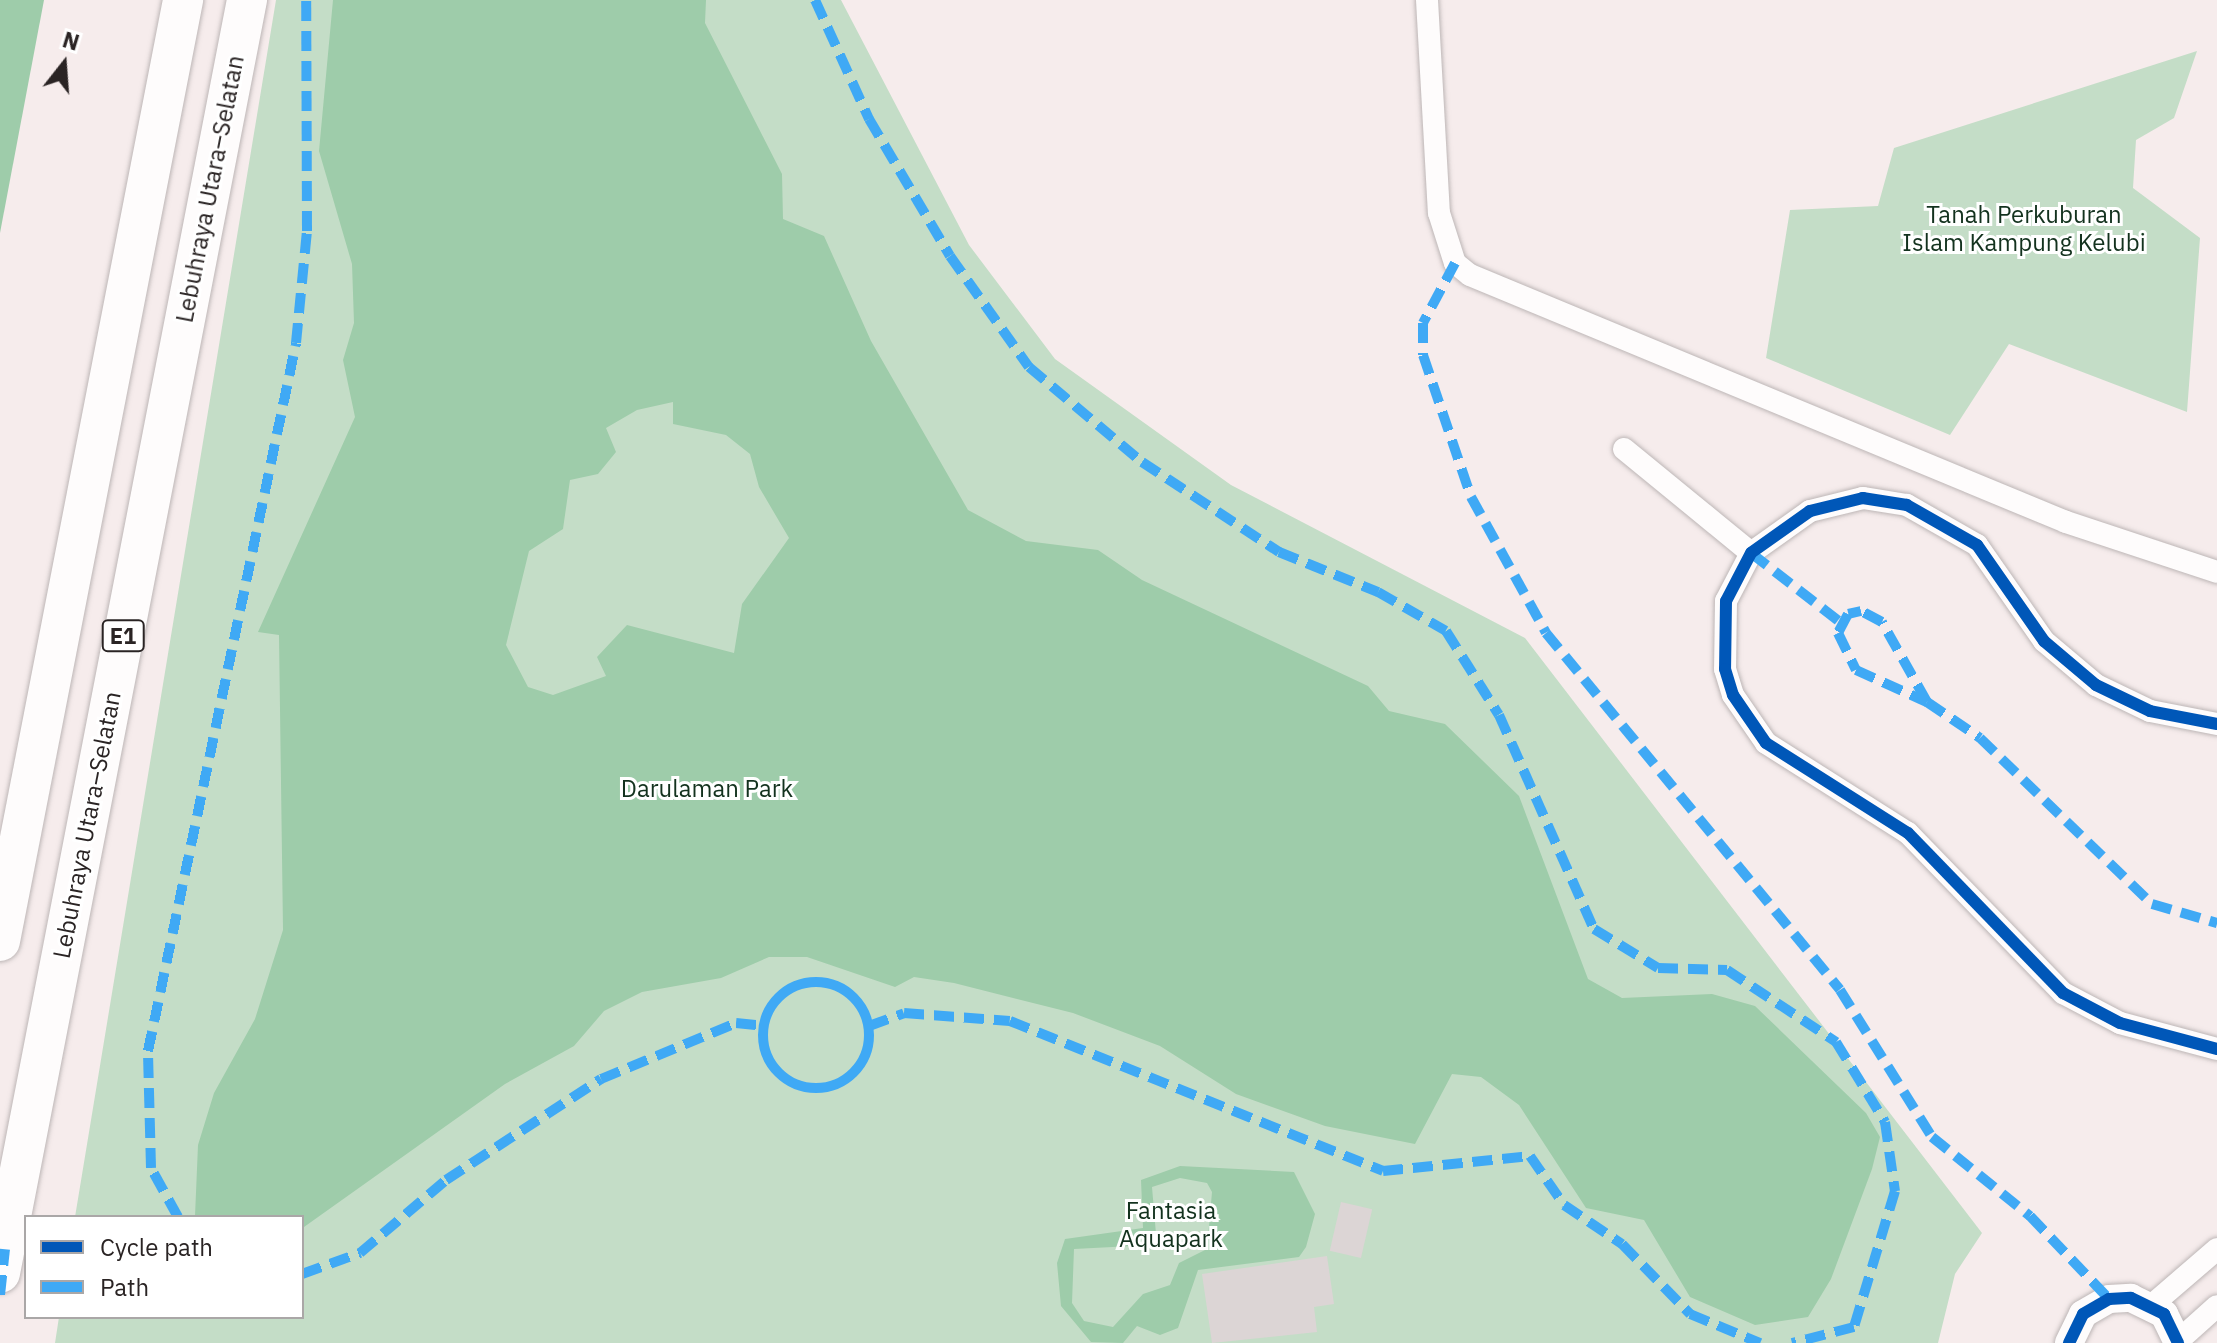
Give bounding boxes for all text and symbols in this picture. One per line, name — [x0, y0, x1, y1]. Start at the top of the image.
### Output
north arrow — [24, 24, 104, 104]
text: N — [59, 24, 83, 57]
street label: Lebuhraya Utara–Selatan — [170, 53, 250, 325]
park label: Tanah Perkuburan Islam Kampung Kelubi — [1902, 201, 2146, 257]
road number: E1 — [101, 618, 145, 654]
street label: Lebuhraya Utara–Selatan — [47, 689, 127, 961]
park label: Darulaman Park — [621, 775, 793, 803]
park label: Fantasia Aquapark — [1119, 1197, 1223, 1253]
legend — [24, 1215, 304, 1319]
text: Cycle path — [100, 1231, 213, 1263]
text: Path — [100, 1271, 149, 1303]

